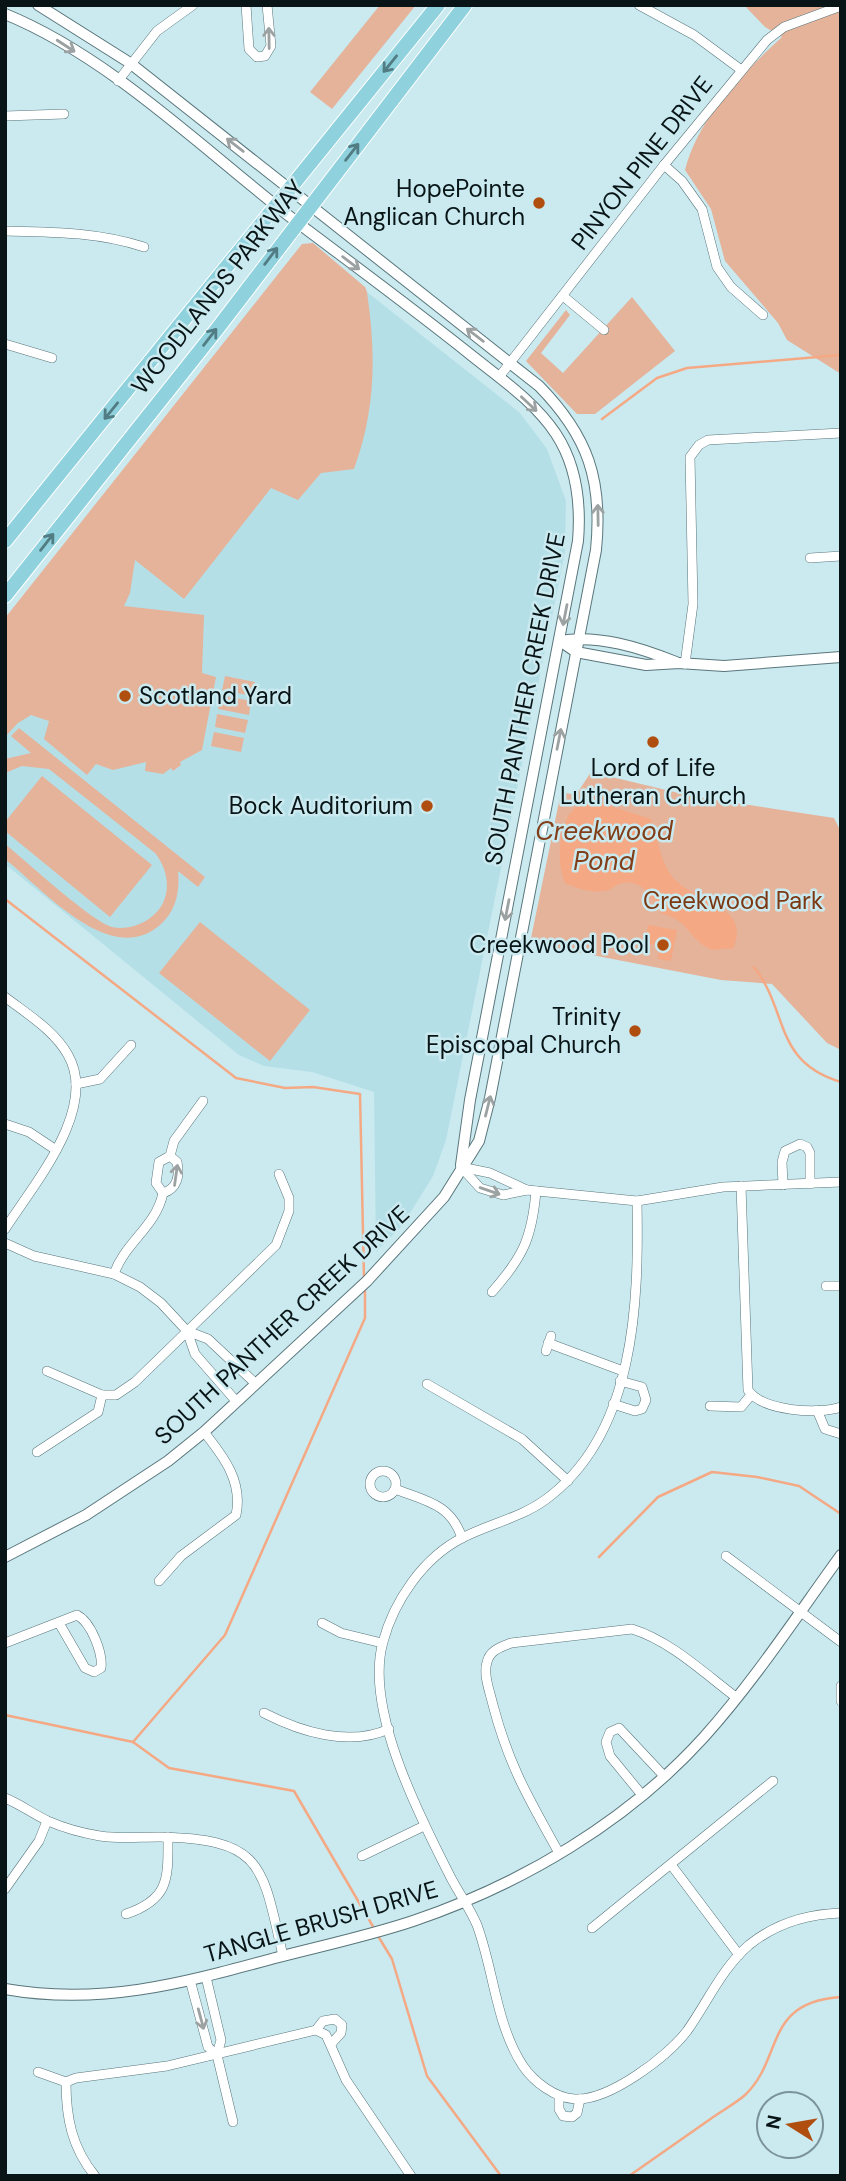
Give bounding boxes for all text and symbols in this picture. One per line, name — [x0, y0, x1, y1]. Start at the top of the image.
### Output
one-way arrow — [262, 27, 276, 50]
one-way arrow — [55, 39, 75, 53]
one-way arrow — [382, 55, 398, 73]
street label: PINYON PINE DRIVE — [564, 69, 719, 256]
one-way arrow — [226, 137, 245, 152]
one-way arrow — [344, 143, 359, 161]
street label: WOODLANDS PARKWAY — [124, 173, 311, 400]
place label: HopePointe Anglican Church — [343, 173, 525, 232]
marker: HopePointe Anglican Church — [531, 195, 547, 211]
one-way arrow — [263, 247, 278, 266]
one-way arrow — [341, 255, 360, 270]
one-way arrow — [467, 328, 485, 343]
one-way arrow — [202, 329, 217, 347]
one-way arrow — [521, 395, 538, 412]
one-way arrow — [104, 401, 119, 419]
one-way arrow — [591, 504, 605, 527]
street label: SOUTH PANTHER CREEK DRIVE — [477, 530, 572, 868]
one-way arrow — [40, 533, 55, 552]
one-way arrow — [557, 603, 571, 626]
place label: Scotland Yard — [139, 680, 292, 711]
marker: Scotland Yard — [117, 688, 133, 704]
one-way arrow — [553, 728, 567, 751]
marker: Lord of Life Lutheran Church — [645, 734, 661, 750]
place label: Lord of Life Lutheran Church — [560, 752, 746, 811]
place label: Bock Auditorium — [229, 790, 413, 821]
marker: Bock Auditorium — [419, 798, 435, 814]
water label: Creekwood Pond — [535, 814, 674, 878]
park label: Creekwood Park — [643, 885, 823, 916]
one-way arrow — [499, 898, 513, 921]
place label: Creekwood Pool — [469, 929, 649, 960]
marker: Creekwood Pool — [655, 937, 671, 953]
place label: Trinity Episcopal Church — [426, 1001, 621, 1060]
marker: Trinity Episcopal Church — [627, 1023, 643, 1039]
one-way arrow — [482, 1095, 495, 1118]
one-way arrow — [169, 1164, 182, 1186]
one-way arrow — [478, 1186, 500, 1198]
street label: SOUTH PANTHER CREEK DRIVE — [148, 1198, 416, 1451]
street label: TANGLE BRUSH DRIVE — [200, 1873, 441, 1970]
one-way arrow — [195, 2008, 208, 2030]
north arrow — [755, 2090, 825, 2160]
text: N — [760, 2113, 787, 2131]

